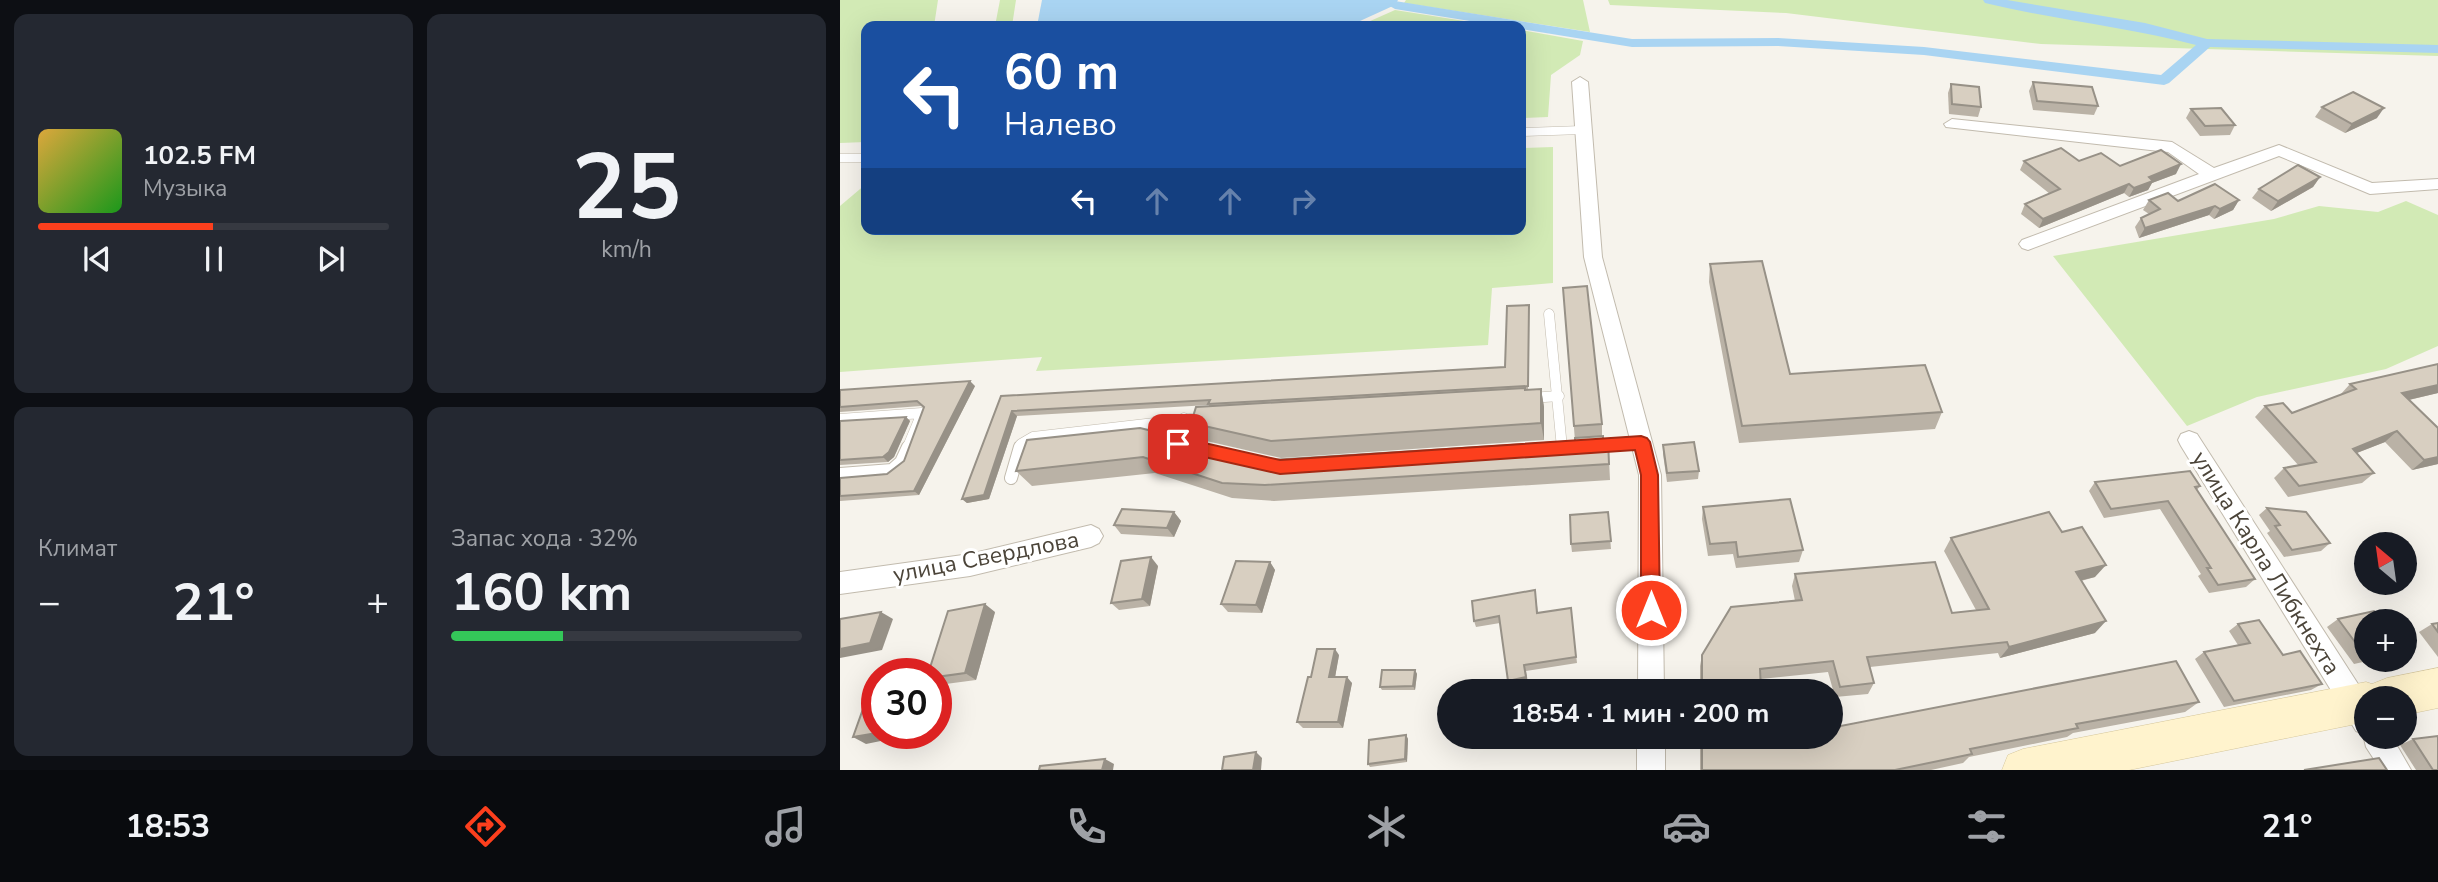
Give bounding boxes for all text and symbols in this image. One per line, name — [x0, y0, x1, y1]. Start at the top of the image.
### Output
text: 60 m — [1004, 39, 1119, 106]
icon: left — [889, 49, 980, 140]
text: Налево — [1004, 103, 1117, 146]
text: 25 — [572, 126, 681, 250]
text: 102.5 FM — [143, 138, 256, 173]
text: Музыка — [143, 173, 227, 204]
icon: left — [1065, 182, 1103, 220]
icon: ahead — [1138, 182, 1176, 220]
icon: ahead — [1211, 182, 1249, 220]
icon: right — [1284, 182, 1322, 220]
text: km/h — [601, 234, 652, 265]
icon: previous — [78, 240, 116, 278]
icon: pause — [195, 240, 233, 278]
icon: next — [312, 240, 350, 278]
pin — [1148, 414, 1208, 474]
icon: arrive — [1159, 425, 1197, 463]
street label: улица Карла Либкнехта — [2184, 445, 2348, 681]
text: Запас хода · 32% — [451, 523, 638, 554]
street label: улица Свердлова — [890, 524, 1082, 590]
north arrow — [2354, 532, 2417, 595]
map controls — [2354, 532, 2417, 749]
text: Климат — [38, 533, 117, 564]
text: 160 km — [451, 557, 632, 628]
text: 21° — [172, 567, 255, 638]
position arrow — [1614, 573, 1688, 647]
text: − — [38, 577, 61, 628]
text: + — [366, 577, 389, 628]
button: + — [2354, 609, 2417, 672]
speed limit sign: 30 — [861, 658, 952, 749]
button: − — [2354, 686, 2417, 749]
text: 18:54 · 1 мин · 200 m — [1511, 696, 1769, 731]
icon: directions — [461, 802, 510, 851]
icon: music — [761, 802, 810, 851]
icon: phone — [1062, 802, 1111, 851]
icon: climate — [1362, 802, 1411, 851]
icon: car — [1662, 802, 1711, 851]
icon: filters — [1962, 802, 2011, 851]
text: 18:53 — [126, 805, 210, 848]
text: 21° — [2262, 805, 2312, 848]

